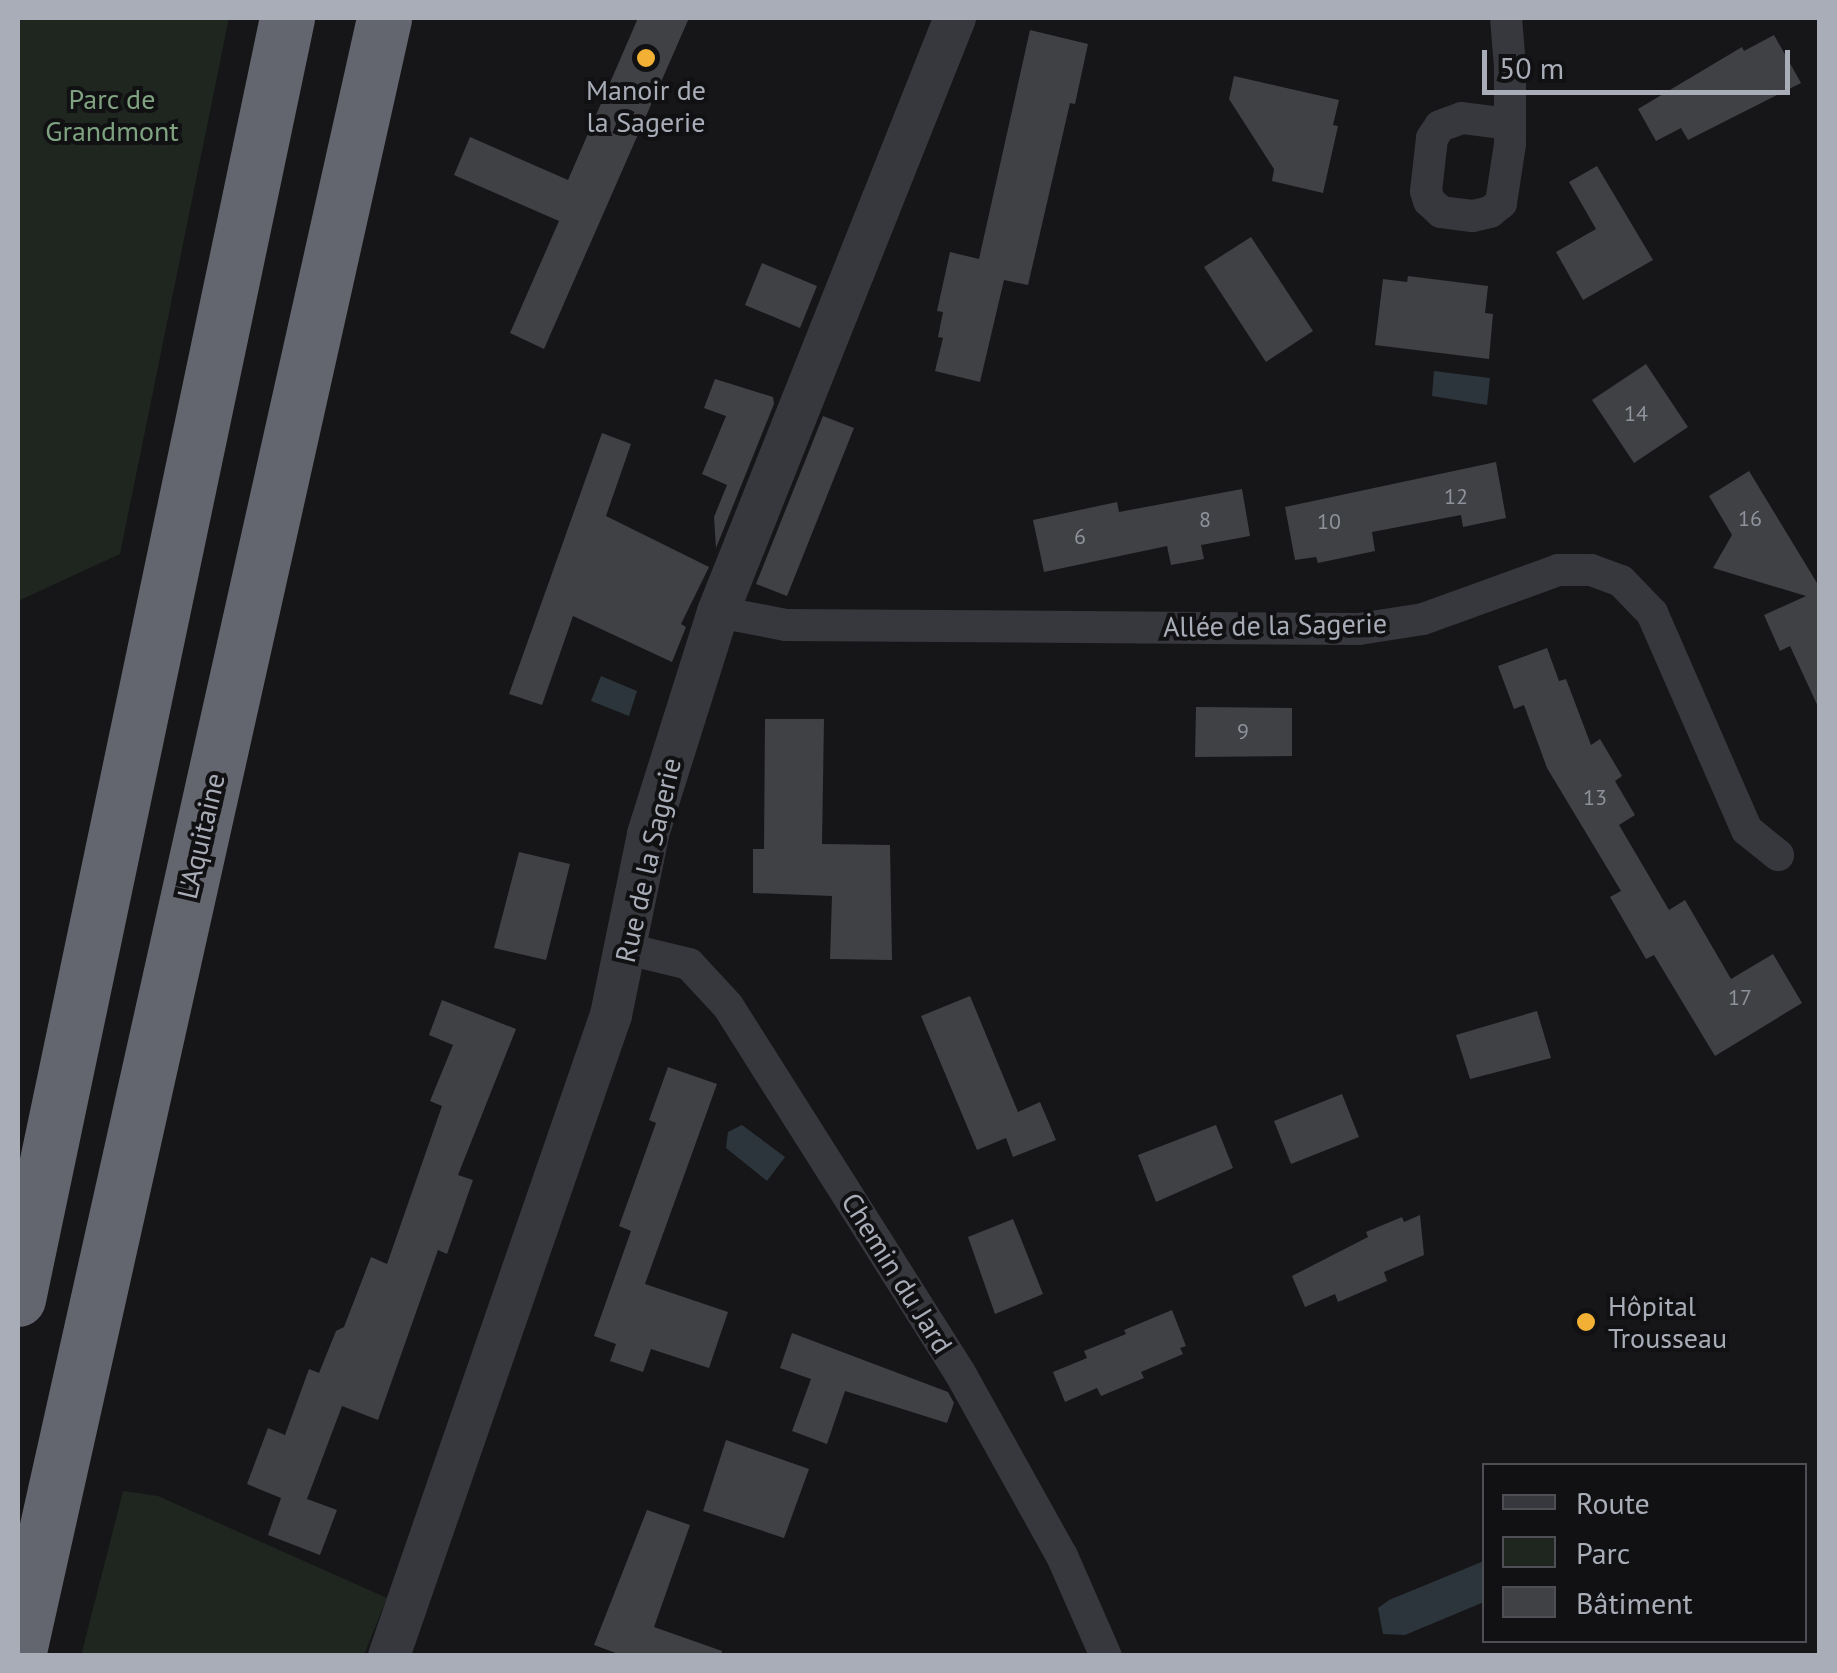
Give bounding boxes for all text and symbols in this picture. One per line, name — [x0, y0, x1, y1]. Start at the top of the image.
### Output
scale bar — [1487, 30, 1794, 92]
marker: Manoir de la Sagerie — [635, 47, 657, 69]
text: 50 m — [1499, 48, 1564, 87]
place label: Manoir de la Sagerie — [586, 73, 706, 139]
park label: Parc de Grandmont — [45, 82, 179, 148]
house number: 14 — [1624, 401, 1648, 427]
house number: 12 — [1444, 484, 1468, 510]
house number: 16 — [1738, 506, 1762, 532]
house number: 8 — [1199, 507, 1211, 533]
house number: 10 — [1317, 509, 1341, 535]
house number: 6 — [1074, 524, 1086, 550]
street label: Allée de la Sagerie — [1163, 606, 1387, 644]
house number: 9 — [1237, 719, 1249, 745]
street label: Rue de la Sagerie — [608, 755, 688, 965]
street label: L'Aquitaine — [170, 770, 232, 902]
house number: 13 — [1583, 785, 1607, 811]
house number: 17 — [1728, 985, 1752, 1011]
street label: Chemin du Jard — [834, 1187, 960, 1359]
place label: Hôpital Trousseau — [1608, 1289, 1727, 1355]
marker: Hôpital Trousseau — [1573, 1309, 1599, 1335]
legend — [1482, 1463, 1807, 1643]
text: Route — [1576, 1483, 1650, 1522]
text: Parc — [1576, 1533, 1630, 1572]
text: Bâtiment — [1576, 1583, 1693, 1622]

